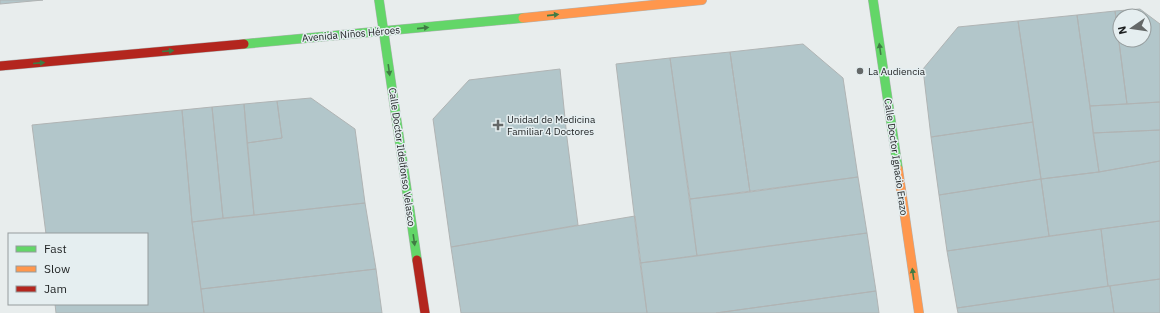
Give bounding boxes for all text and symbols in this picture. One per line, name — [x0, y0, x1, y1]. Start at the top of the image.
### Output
north arrow — [1112, 8, 1152, 48]
one-way arrow — [547, 12, 559, 18]
street label: Avenida Niños Héroes — [301, 23, 401, 45]
one-way arrow — [417, 24, 429, 31]
text: N — [1115, 25, 1130, 36]
one-way arrow — [877, 43, 883, 55]
one-way arrow — [162, 48, 174, 54]
one-way arrow — [33, 59, 45, 66]
one-way arrow — [386, 64, 392, 76]
place label: La Audiencia — [868, 65, 926, 78]
marker: La Audiencia — [855, 66, 865, 76]
street label: Calle Doctor Ildelfonso Velasco — [386, 87, 418, 228]
street label: Calle Doctor Ignacio Erazo — [881, 98, 911, 217]
place label: Unidad de Medicina Familiar 4 Doctores — [507, 113, 596, 138]
marker: Unidad de Medicina Familiar 4 Doctores — [492, 119, 504, 131]
legend — [8, 233, 148, 305]
one-way arrow — [411, 234, 417, 246]
text: Fast — [44, 241, 67, 256]
text: Slow — [44, 261, 70, 276]
one-way arrow — [910, 268, 916, 280]
text: Jam — [44, 281, 67, 296]

